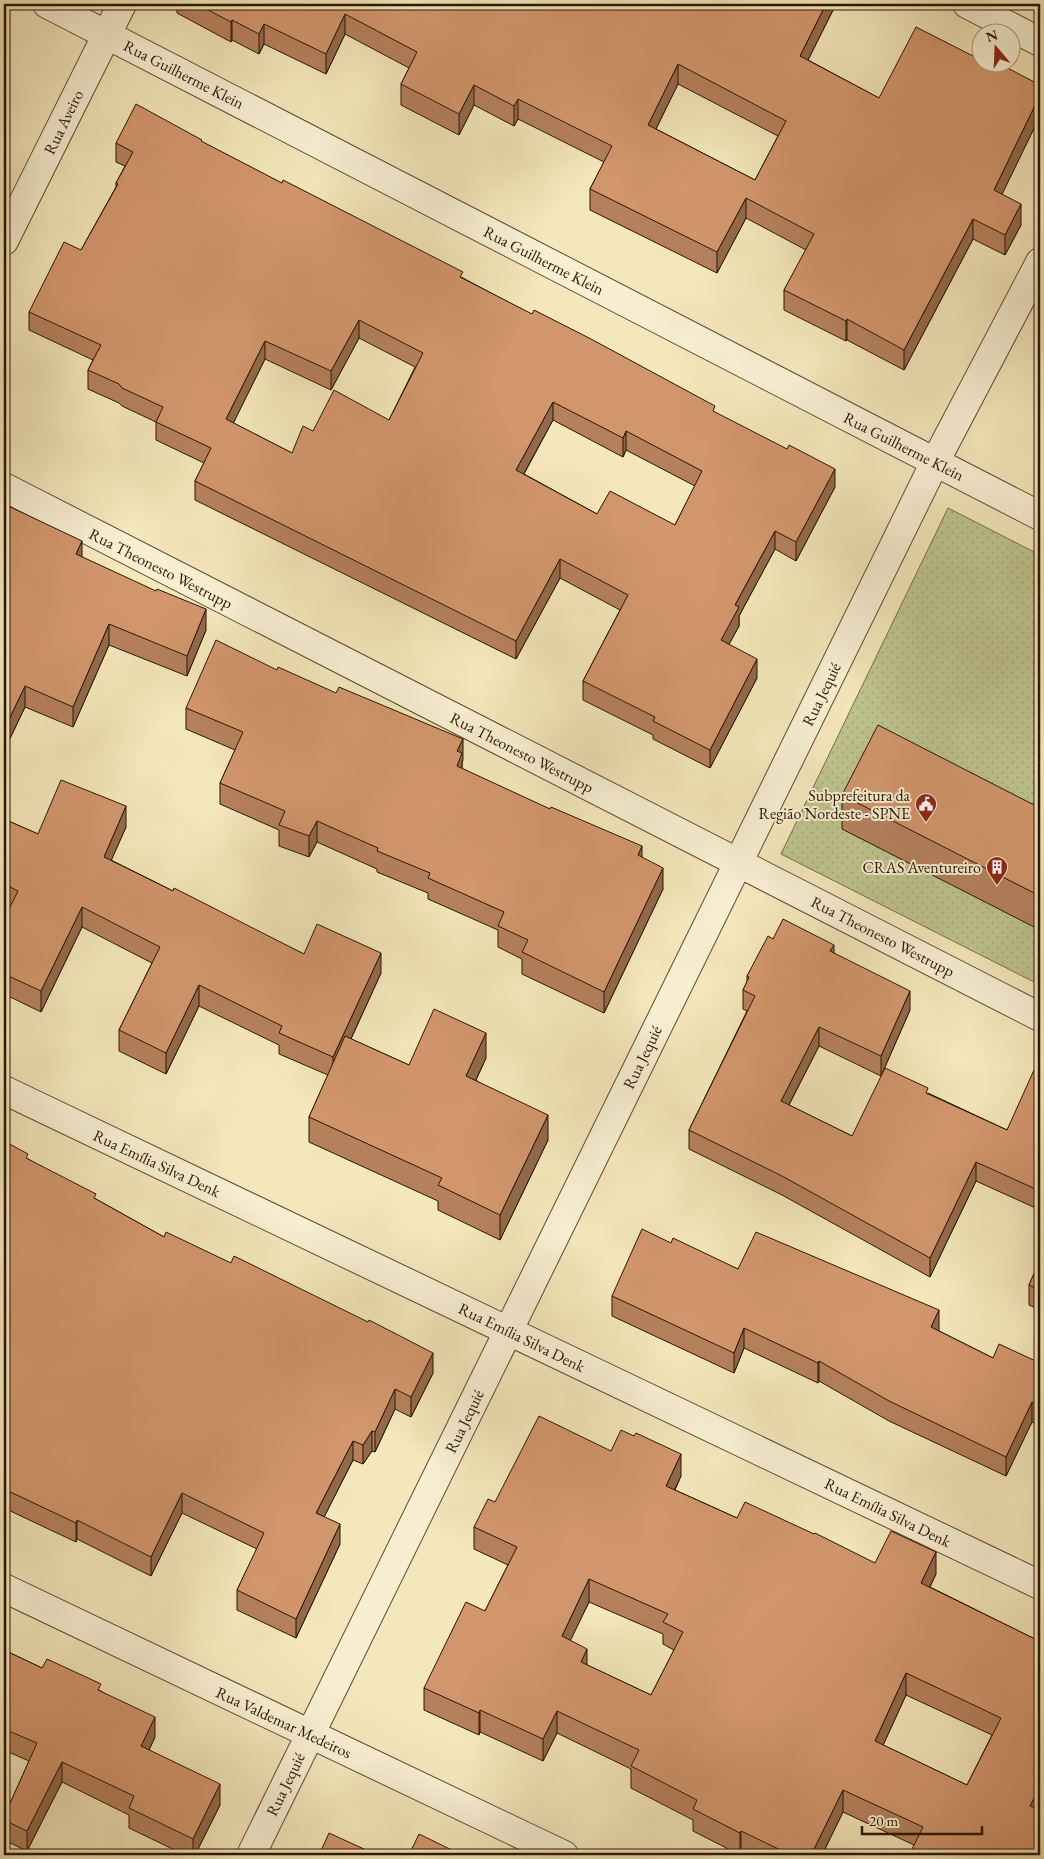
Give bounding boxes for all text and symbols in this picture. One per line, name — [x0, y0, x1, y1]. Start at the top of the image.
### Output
north arrow — [972, 22, 1022, 72]
text: N — [983, 25, 1001, 46]
street label: Rua Guilherme Klein — [120, 35, 248, 114]
street label: Rua Aveiro — [39, 86, 88, 158]
street label: Rua Guilherme Klein — [480, 221, 608, 300]
street label: Rua Guilherme Klein — [840, 407, 968, 486]
street label: Rua Theonesto Westrupp — [85, 523, 236, 614]
street label: Rua Jequié — [797, 659, 846, 729]
street label: Rua Theonesto Westrupp — [446, 707, 597, 798]
place label: Subprefeitura da Região Nordeste - SPNE — [759, 785, 911, 824]
public building icon: Subprefeitura da Região Nordeste - SPNE — [914, 792, 938, 823]
building icon: CRAS Aventureiro — [985, 855, 1009, 886]
place label: CRAS Aventureiro — [862, 857, 981, 878]
street label: Rua Theonesto Westrupp — [807, 891, 958, 982]
street label: Rua Jequié — [618, 1022, 667, 1092]
street label: Rua Emília Silva Denk — [90, 1125, 224, 1202]
street label: Rua Emília Silva Denk — [455, 1298, 589, 1377]
street label: Rua Jequié — [440, 1386, 489, 1456]
street label: Rua Emília Silva Denk — [821, 1473, 955, 1552]
street label: Rua Valdemar Medeiros — [213, 1682, 355, 1763]
street label: Rua Jequié — [261, 1749, 310, 1819]
scale bar — [862, 1804, 982, 1836]
text: 20 m — [869, 1811, 898, 1830]

